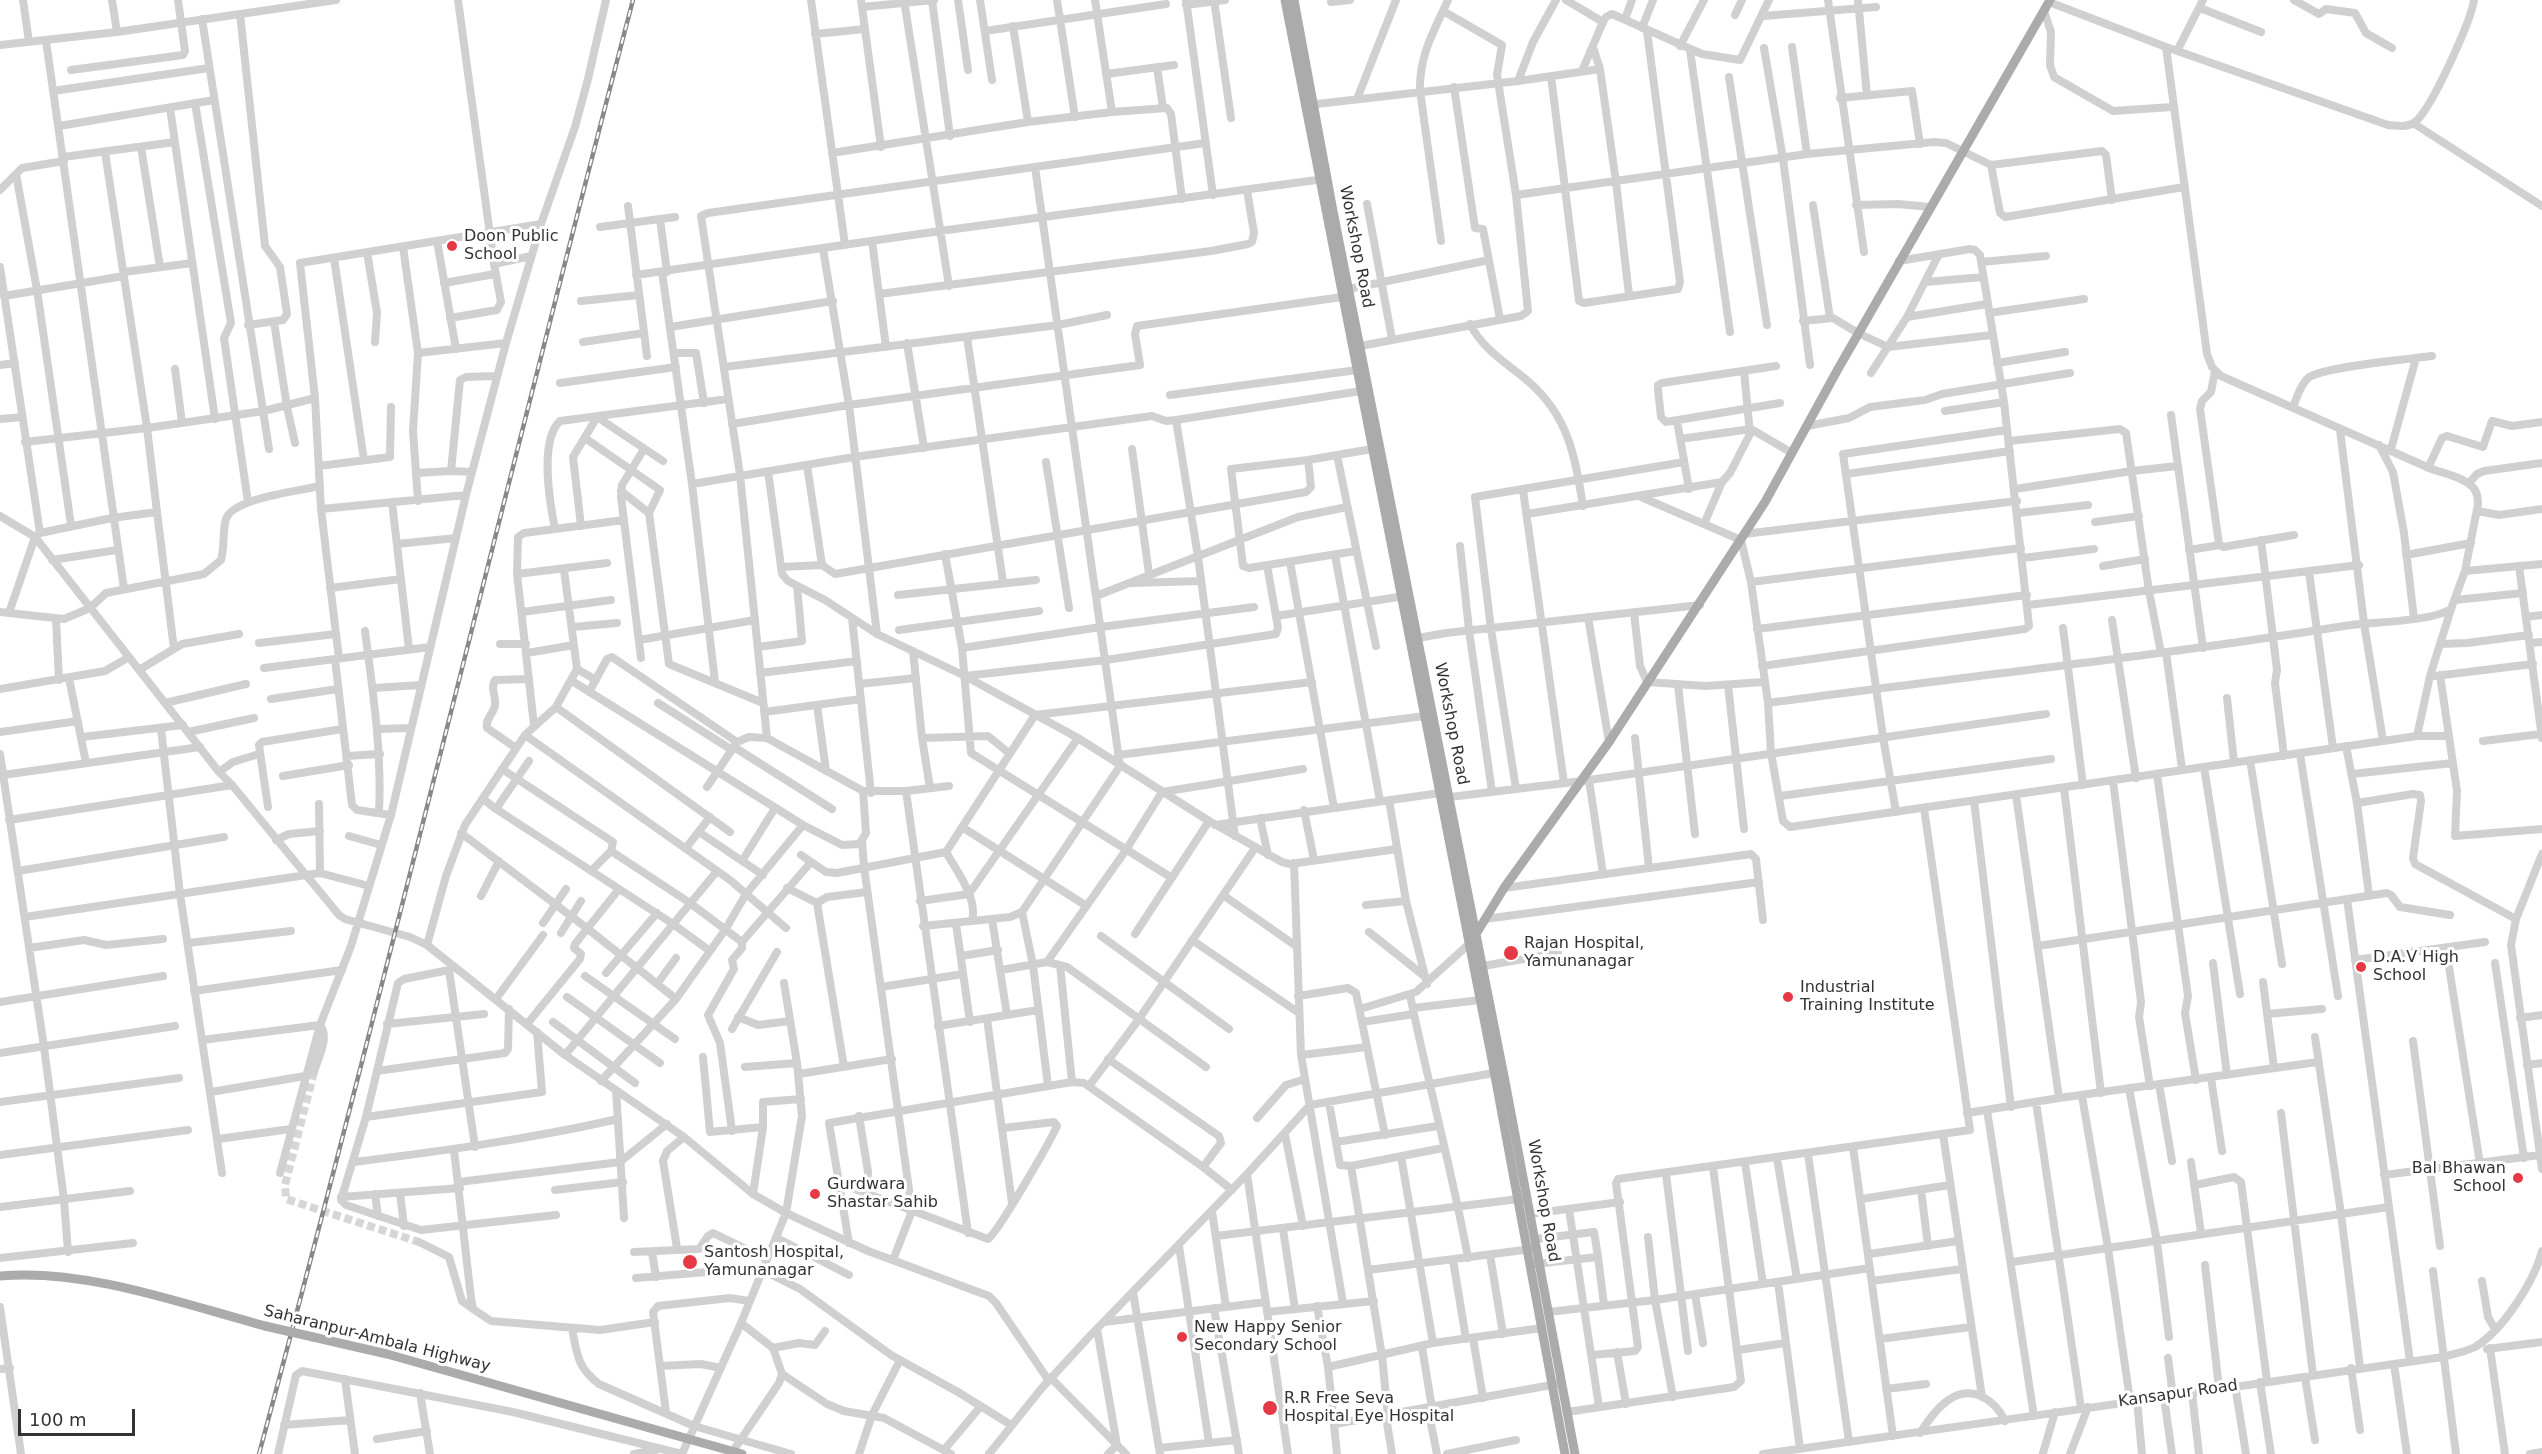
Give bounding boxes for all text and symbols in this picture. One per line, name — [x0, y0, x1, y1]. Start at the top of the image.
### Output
street label: Workshop Road — [1335, 184, 1377, 310]
place label: Doon Public School — [464, 227, 558, 265]
marker: Doon Public School — [445, 239, 459, 253]
street label: Workshop Road — [1430, 661, 1472, 787]
place label: Rajan Hospital, Yamunanagar — [1524, 934, 1644, 972]
marker: Rajan Hospital, Yamunanagar — [1502, 944, 1520, 962]
place label: D.A.V High School — [2373, 948, 2459, 986]
marker: D.A.V High School — [2354, 960, 2368, 974]
place label: Industrial Training Institute — [1800, 978, 1935, 1016]
marker: Industrial Training Institute — [1781, 990, 1795, 1004]
street label: Workshop Road — [1523, 1138, 1563, 1264]
place label: Bal Bhawan School — [2412, 1159, 2506, 1197]
marker: Bal Bhawan School — [2511, 1171, 2525, 1185]
place label: Gurdwara Shastar Sahib — [827, 1175, 938, 1213]
marker: Gurdwara Shastar Sahib — [808, 1187, 822, 1201]
place label: Santosh Hospital, Yamunanagar — [704, 1243, 844, 1281]
marker: Santosh Hospital, Yamunanagar — [681, 1253, 699, 1271]
street label: Saharanpur-Ambala Highway — [262, 1302, 492, 1376]
place label: New Happy Senior Secondary School — [1194, 1318, 1342, 1356]
marker: New Happy Senior Secondary School — [1175, 1330, 1189, 1344]
street label: Kansapur Road — [2117, 1376, 2239, 1412]
place label: R.R Free Seva Hospital Eye Hospital — [1284, 1389, 1454, 1427]
scale bar — [21, 1397, 138, 1435]
marker: R.R Free Seva Hospital Eye Hospital — [1261, 1399, 1279, 1417]
text: 100 m — [29, 1409, 87, 1430]

